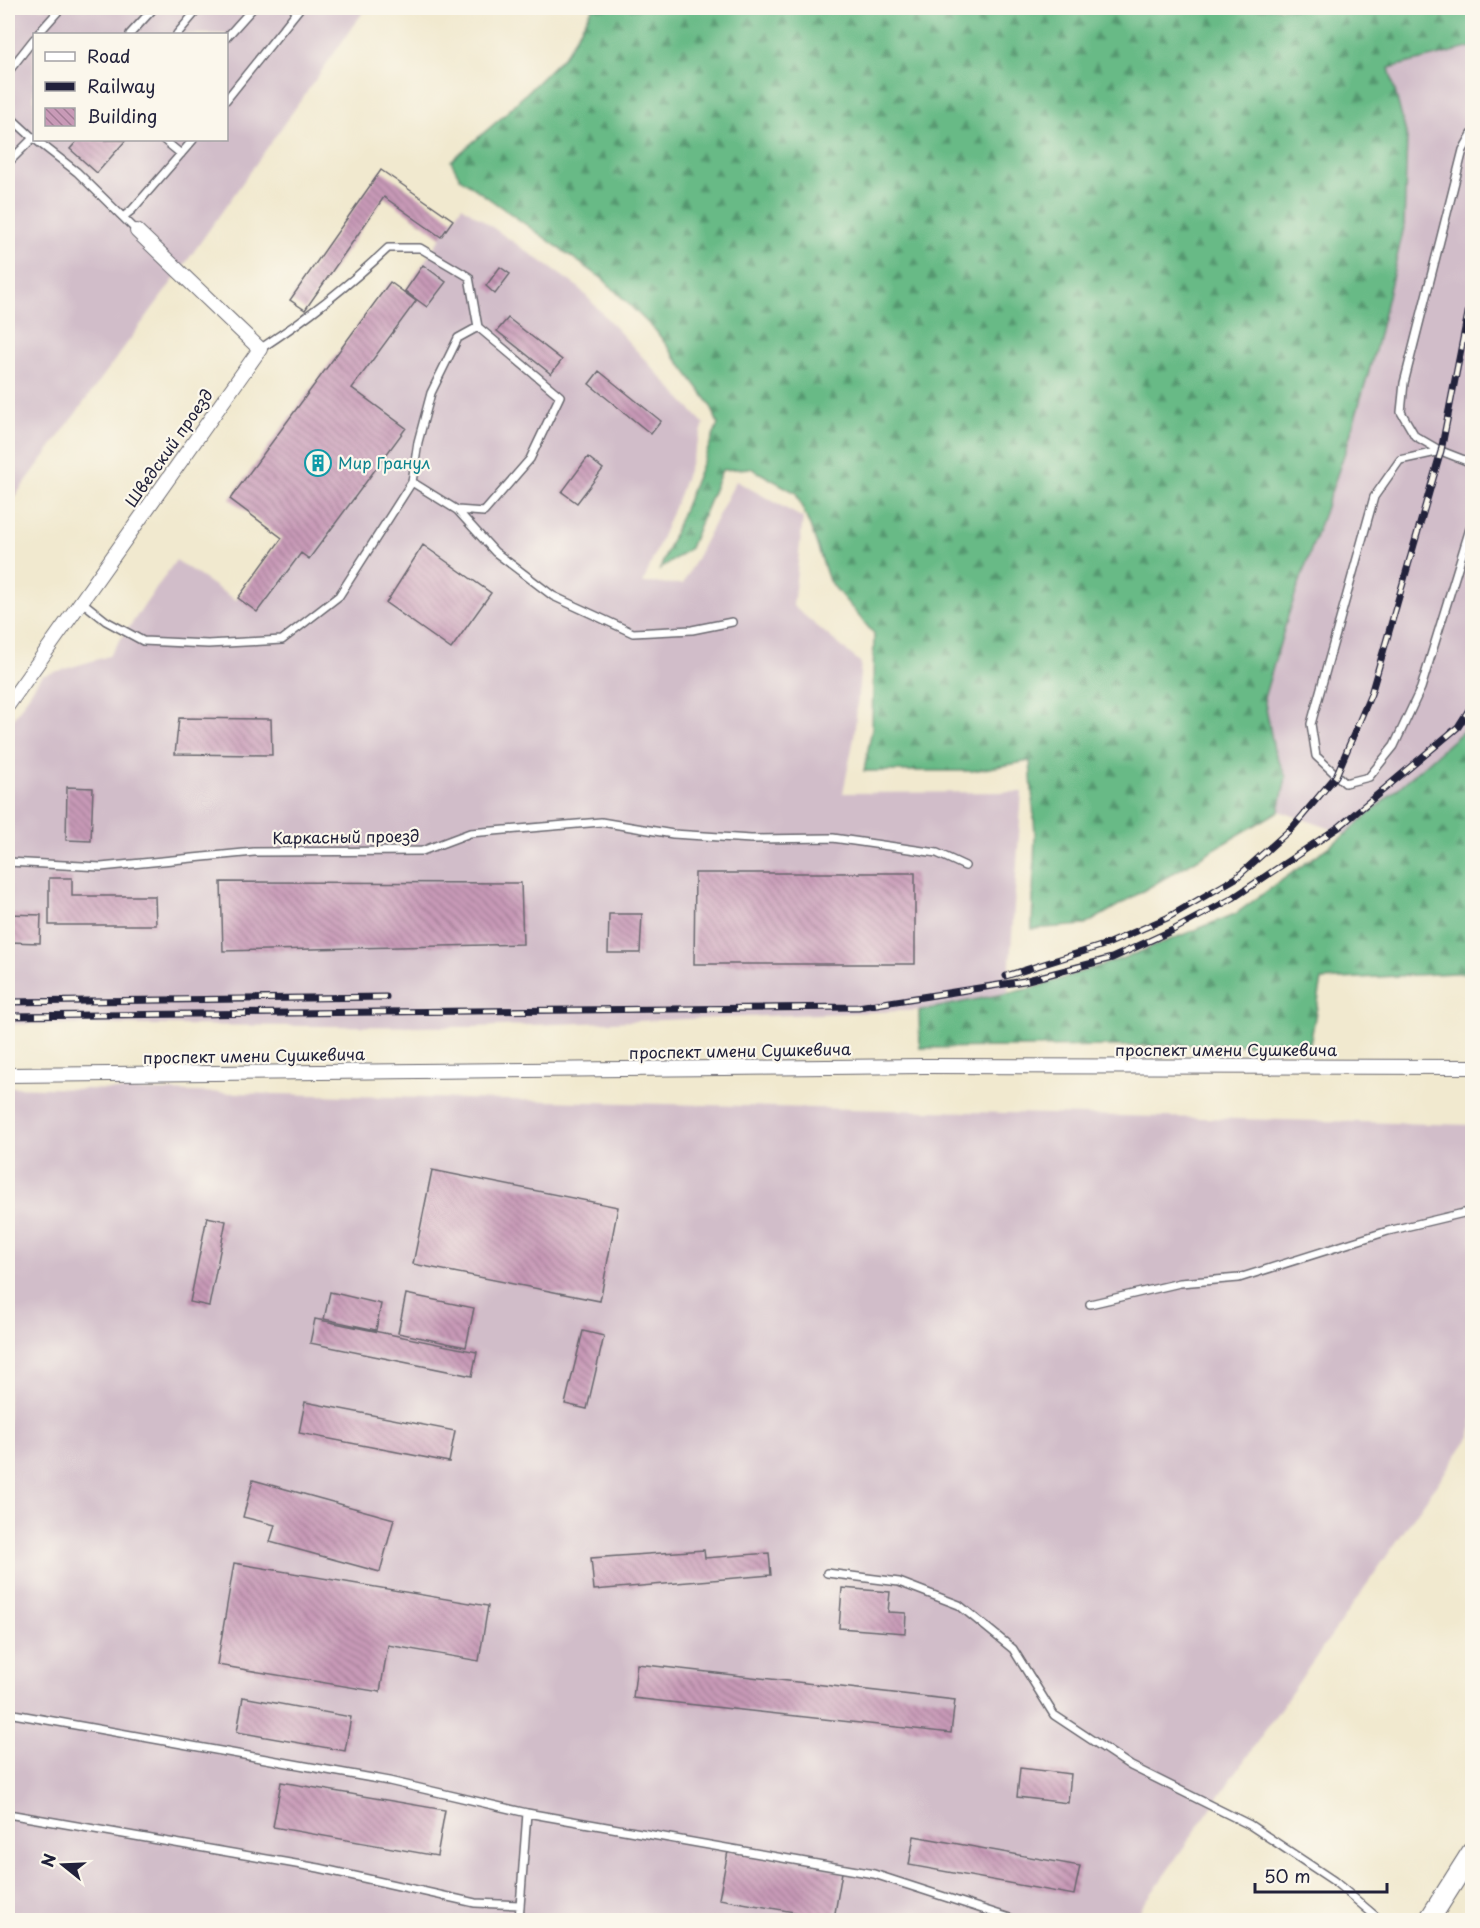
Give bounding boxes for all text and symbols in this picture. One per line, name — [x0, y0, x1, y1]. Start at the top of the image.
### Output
legend — [33, 33, 228, 141]
text: Road — [87, 42, 131, 69]
text: Railway — [87, 72, 155, 99]
text: Building — [87, 102, 157, 129]
street label: Шведский проезд — [118, 383, 218, 511]
building icon: Мир Гранул — [303, 448, 333, 478]
place label: Мир Гранул — [338, 450, 430, 474]
street label: Каркасный проезд — [272, 823, 420, 849]
street label: проспект имени Сушкевича — [629, 1036, 851, 1064]
street label: проспект имени Сушкевича — [1115, 1037, 1337, 1061]
street label: проспект имени Сушкевича — [143, 1041, 365, 1069]
north arrow — [33, 1835, 93, 1895]
text: N — [34, 1850, 61, 1870]
scale bar — [1255, 1856, 1387, 1894]
text: 50 m — [1264, 1862, 1311, 1889]

